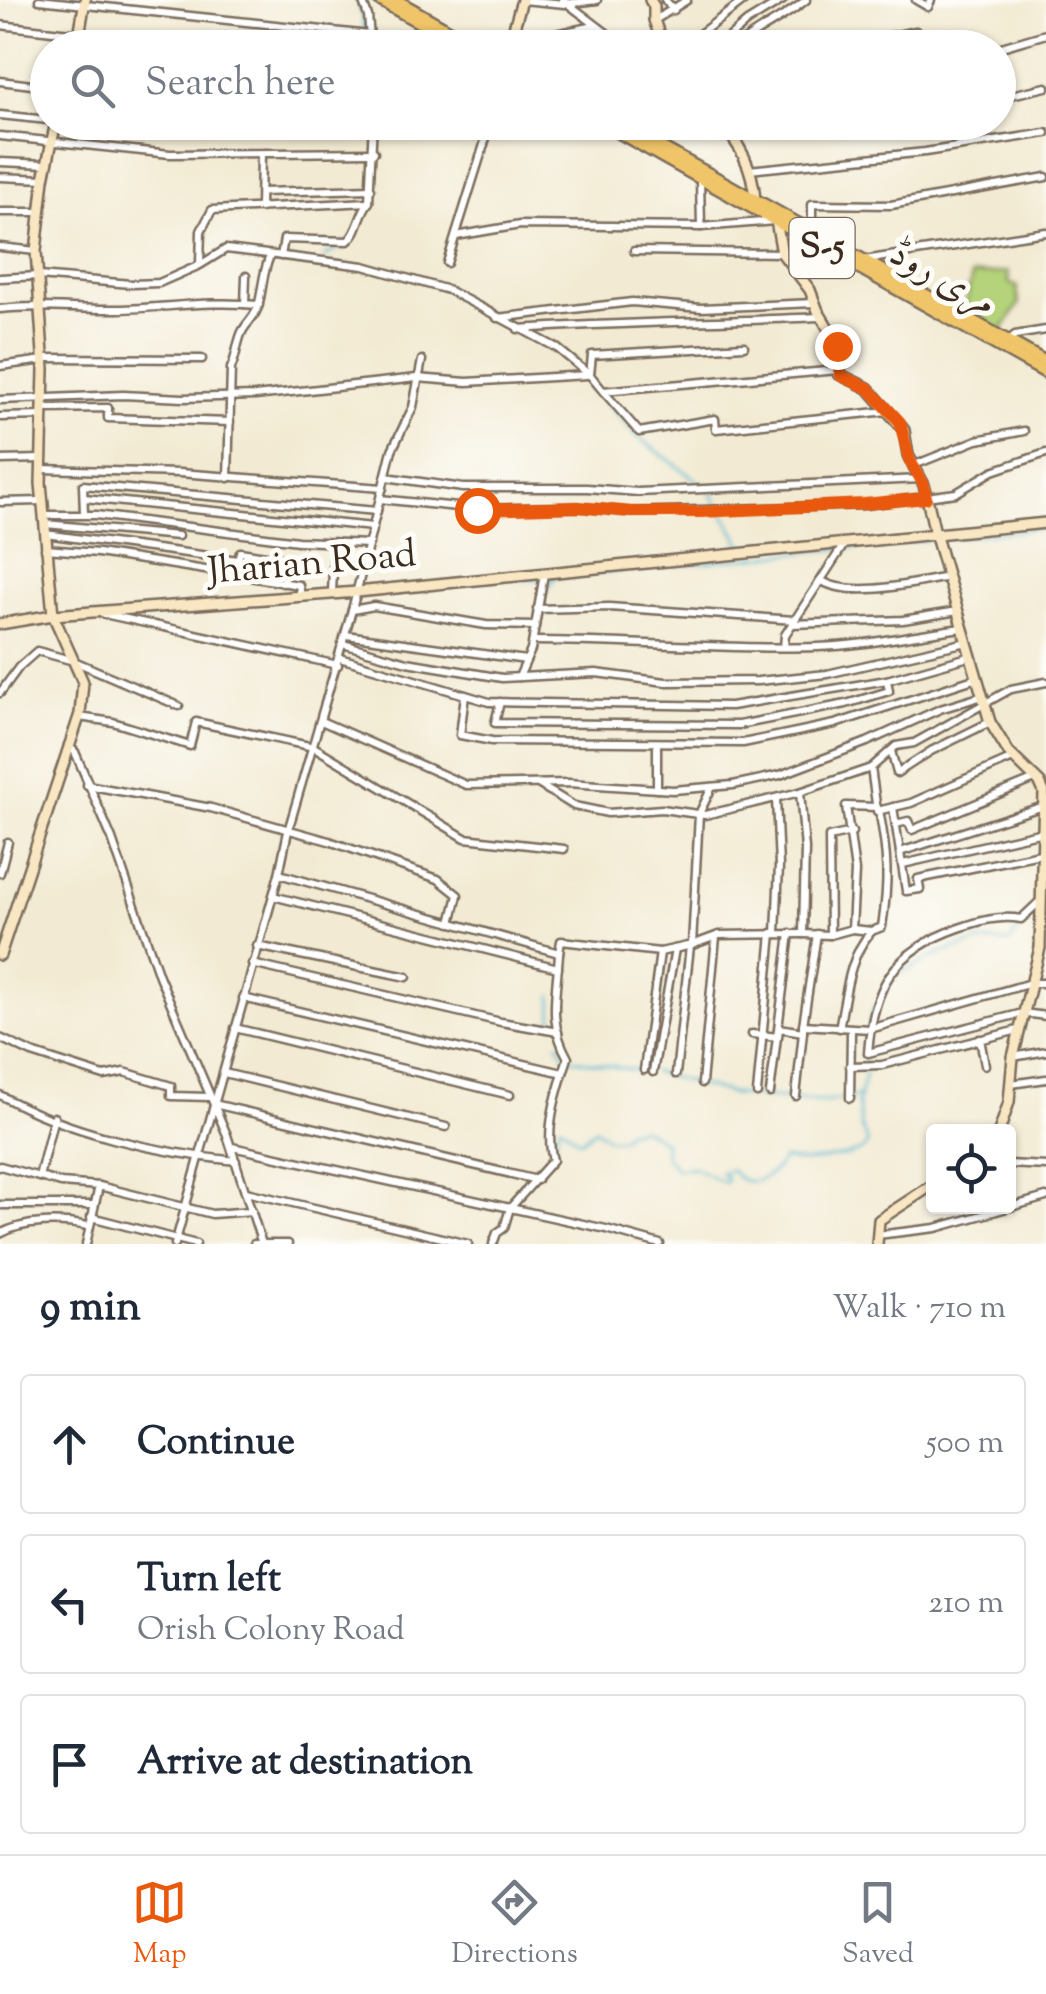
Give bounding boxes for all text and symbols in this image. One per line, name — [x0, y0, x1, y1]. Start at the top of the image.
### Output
search box — [30, 30, 1016, 140]
icon: search — [65, 58, 120, 113]
text: Search here — [145, 58, 336, 112]
road number: S-5 — [790, 218, 854, 278]
street label: مری روڈ — [878, 228, 1006, 332]
route end — [815, 324, 861, 370]
route start — [455, 488, 501, 534]
street label: Jharian Road — [204, 529, 418, 601]
map controls — [926, 1124, 1016, 1214]
button: locate — [926, 1124, 1016, 1214]
text: 9 min — [40, 1279, 141, 1339]
text: Walk · 710 m — [832, 1286, 1006, 1332]
icon: ahead — [42, 1417, 97, 1472]
text: Continue — [137, 1417, 295, 1471]
text: 500 m — [926, 1421, 1004, 1467]
text: Turn left — [137, 1554, 281, 1608]
icon: left — [42, 1577, 97, 1632]
text: 210 m — [928, 1581, 1004, 1627]
text: Orish Colony Road — [137, 1608, 405, 1654]
icon: arrive — [42, 1737, 97, 1792]
text: Arrive at destination — [137, 1737, 473, 1791]
tab: Map — [132, 1875, 187, 1975]
tab: Directions — [451, 1875, 578, 1975]
tab: Saved — [842, 1875, 914, 1975]

